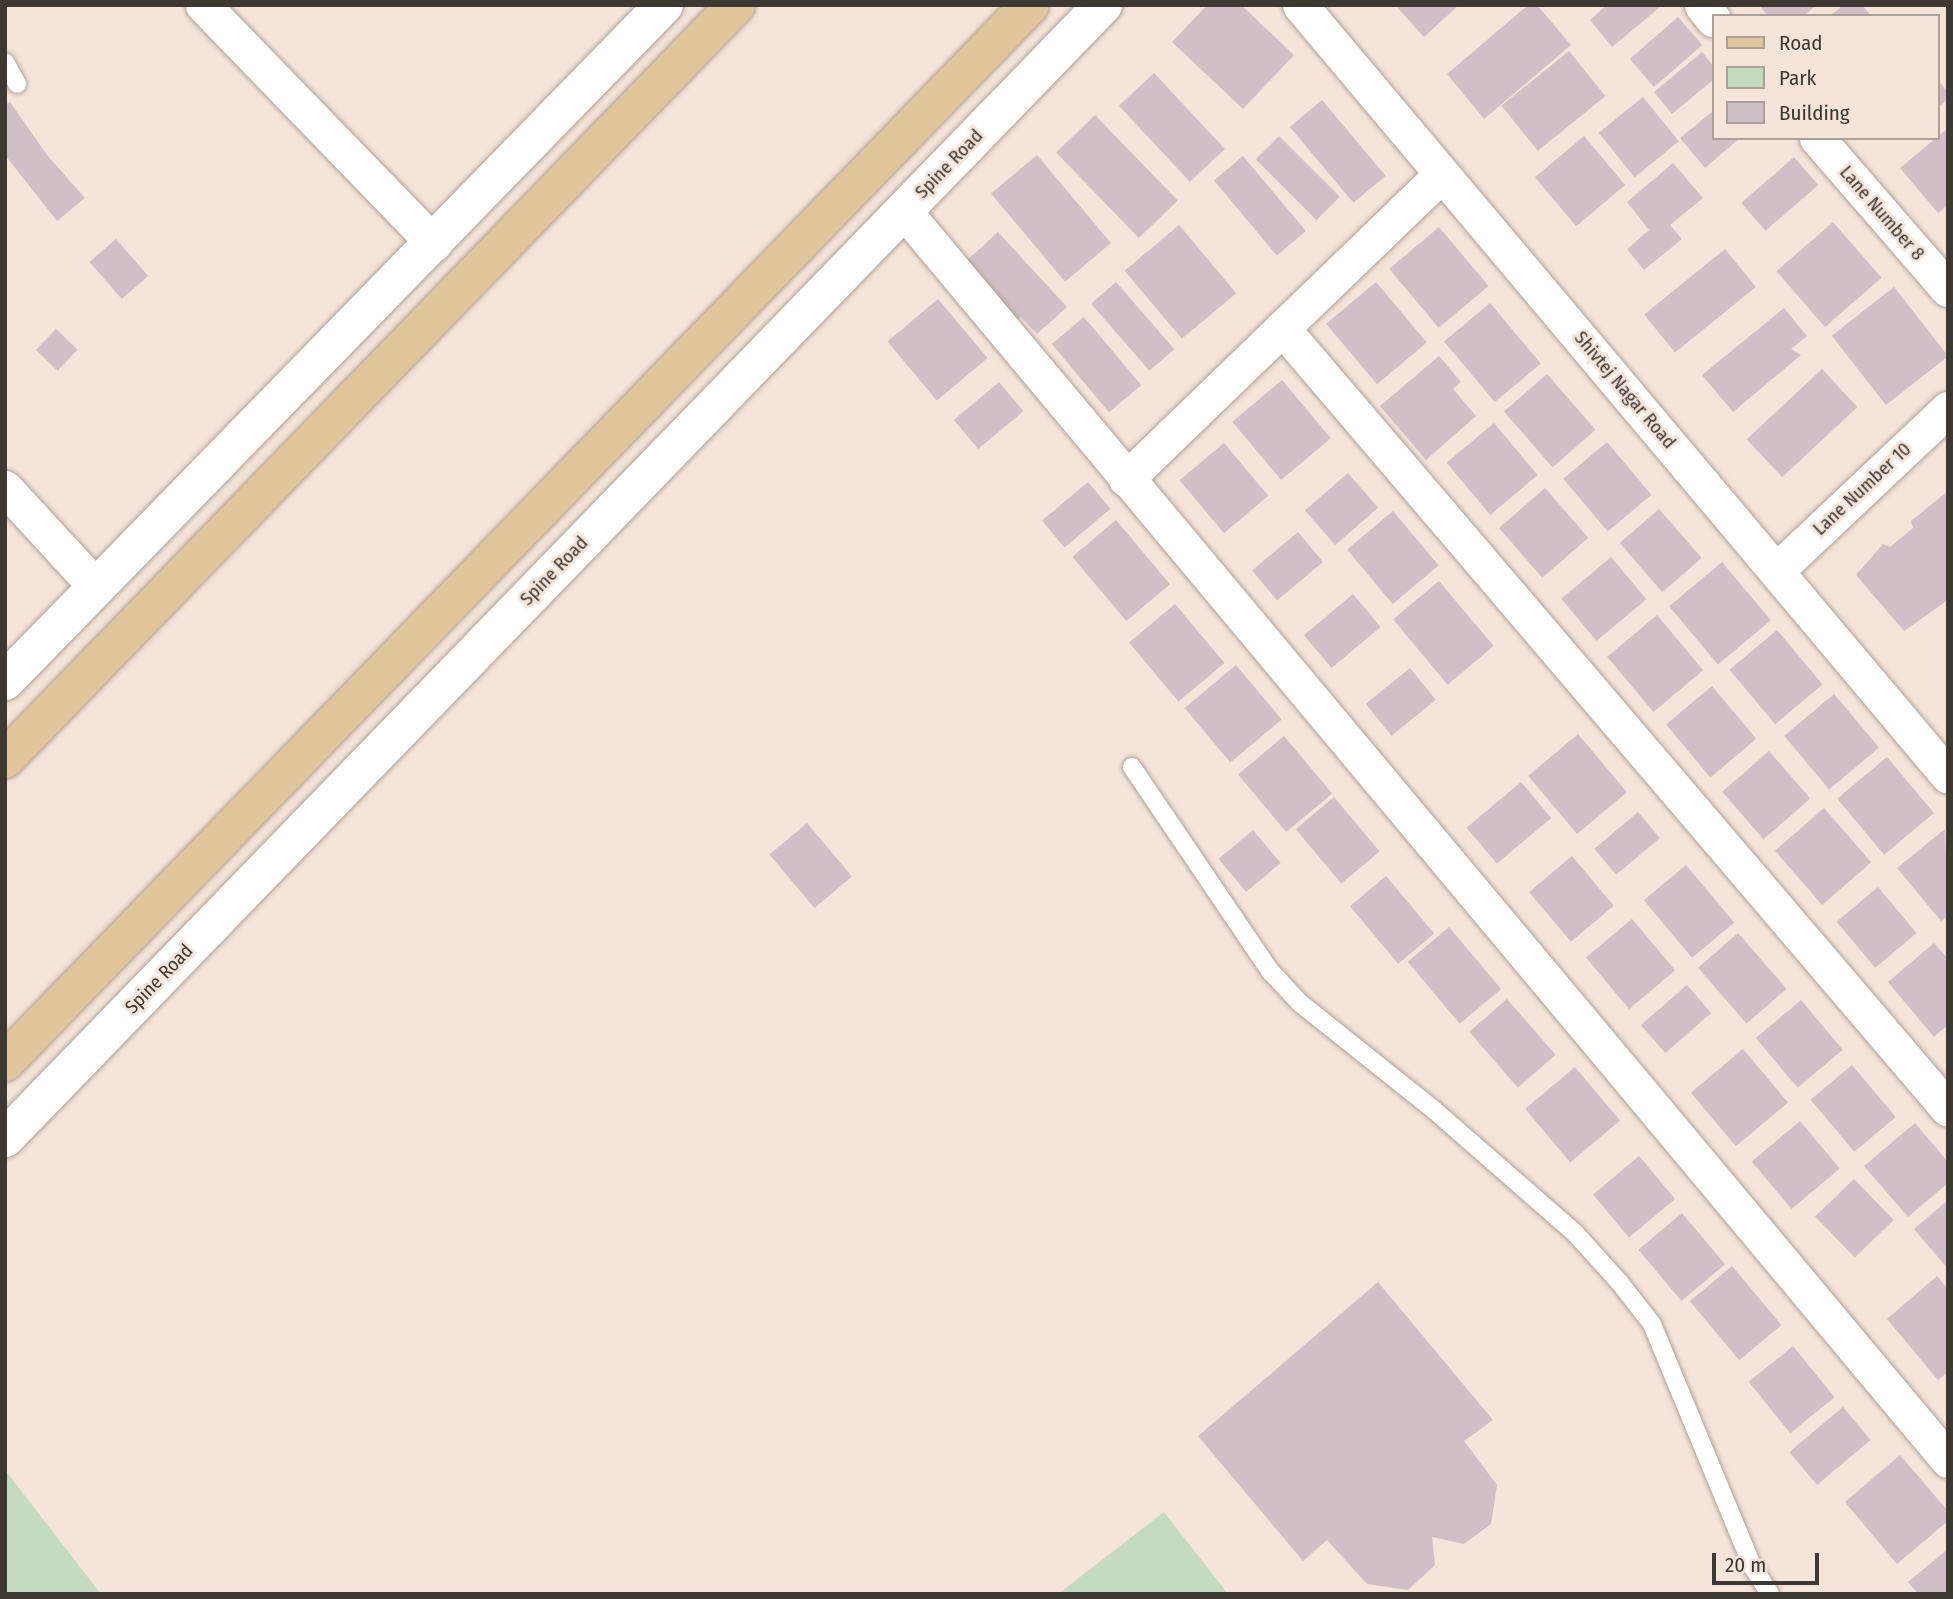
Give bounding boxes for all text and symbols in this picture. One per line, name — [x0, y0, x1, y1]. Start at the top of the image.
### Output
legend — [1712, 14, 1939, 140]
text: Road — [1779, 30, 1823, 56]
text: Park — [1779, 65, 1816, 91]
text: Building — [1779, 100, 1850, 126]
street label: Spine Road — [910, 125, 988, 203]
street label: Lane Number 8 — [1835, 161, 1929, 265]
street label: Shivtej Nagar Road — [1569, 327, 1681, 453]
street label: Lane Number 10 — [1808, 438, 1916, 540]
street label: Spine Road — [515, 532, 593, 610]
street label: Spine Road — [120, 940, 198, 1018]
scale bar — [1715, 1540, 1822, 1584]
text: 20 m — [1725, 1552, 1766, 1578]

